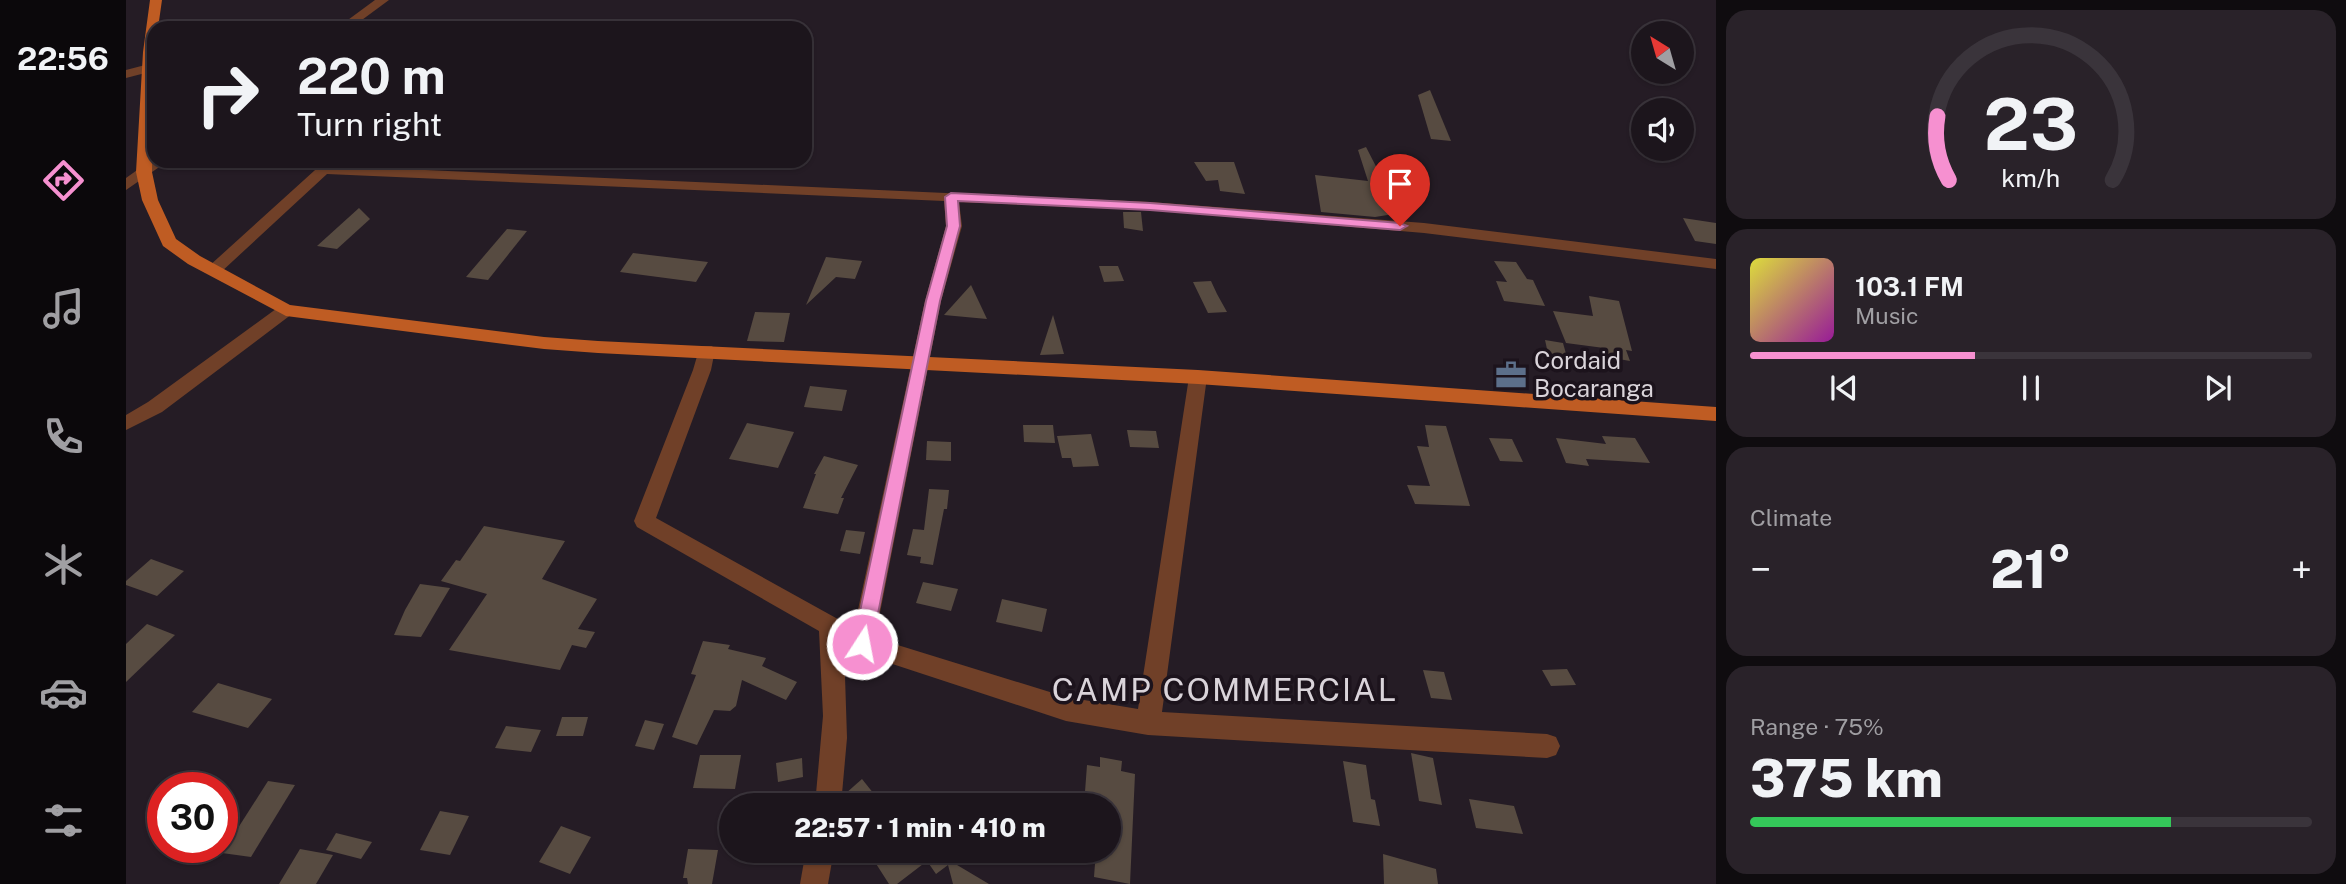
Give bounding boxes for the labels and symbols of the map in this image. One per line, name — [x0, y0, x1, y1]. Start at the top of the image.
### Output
north arrow — [1631, 21, 1694, 84]
pin — [1370, 154, 1430, 226]
place label: Cordaid Bocaranga — [1534, 346, 1654, 402]
office icon: Cordaid Bocaranga — [1494, 358, 1528, 392]
position arrow — [825, 607, 899, 681]
district label: CAMP COMMERCIAL — [1052, 671, 1398, 708]
speed limit sign: 30 — [147, 772, 238, 863]

